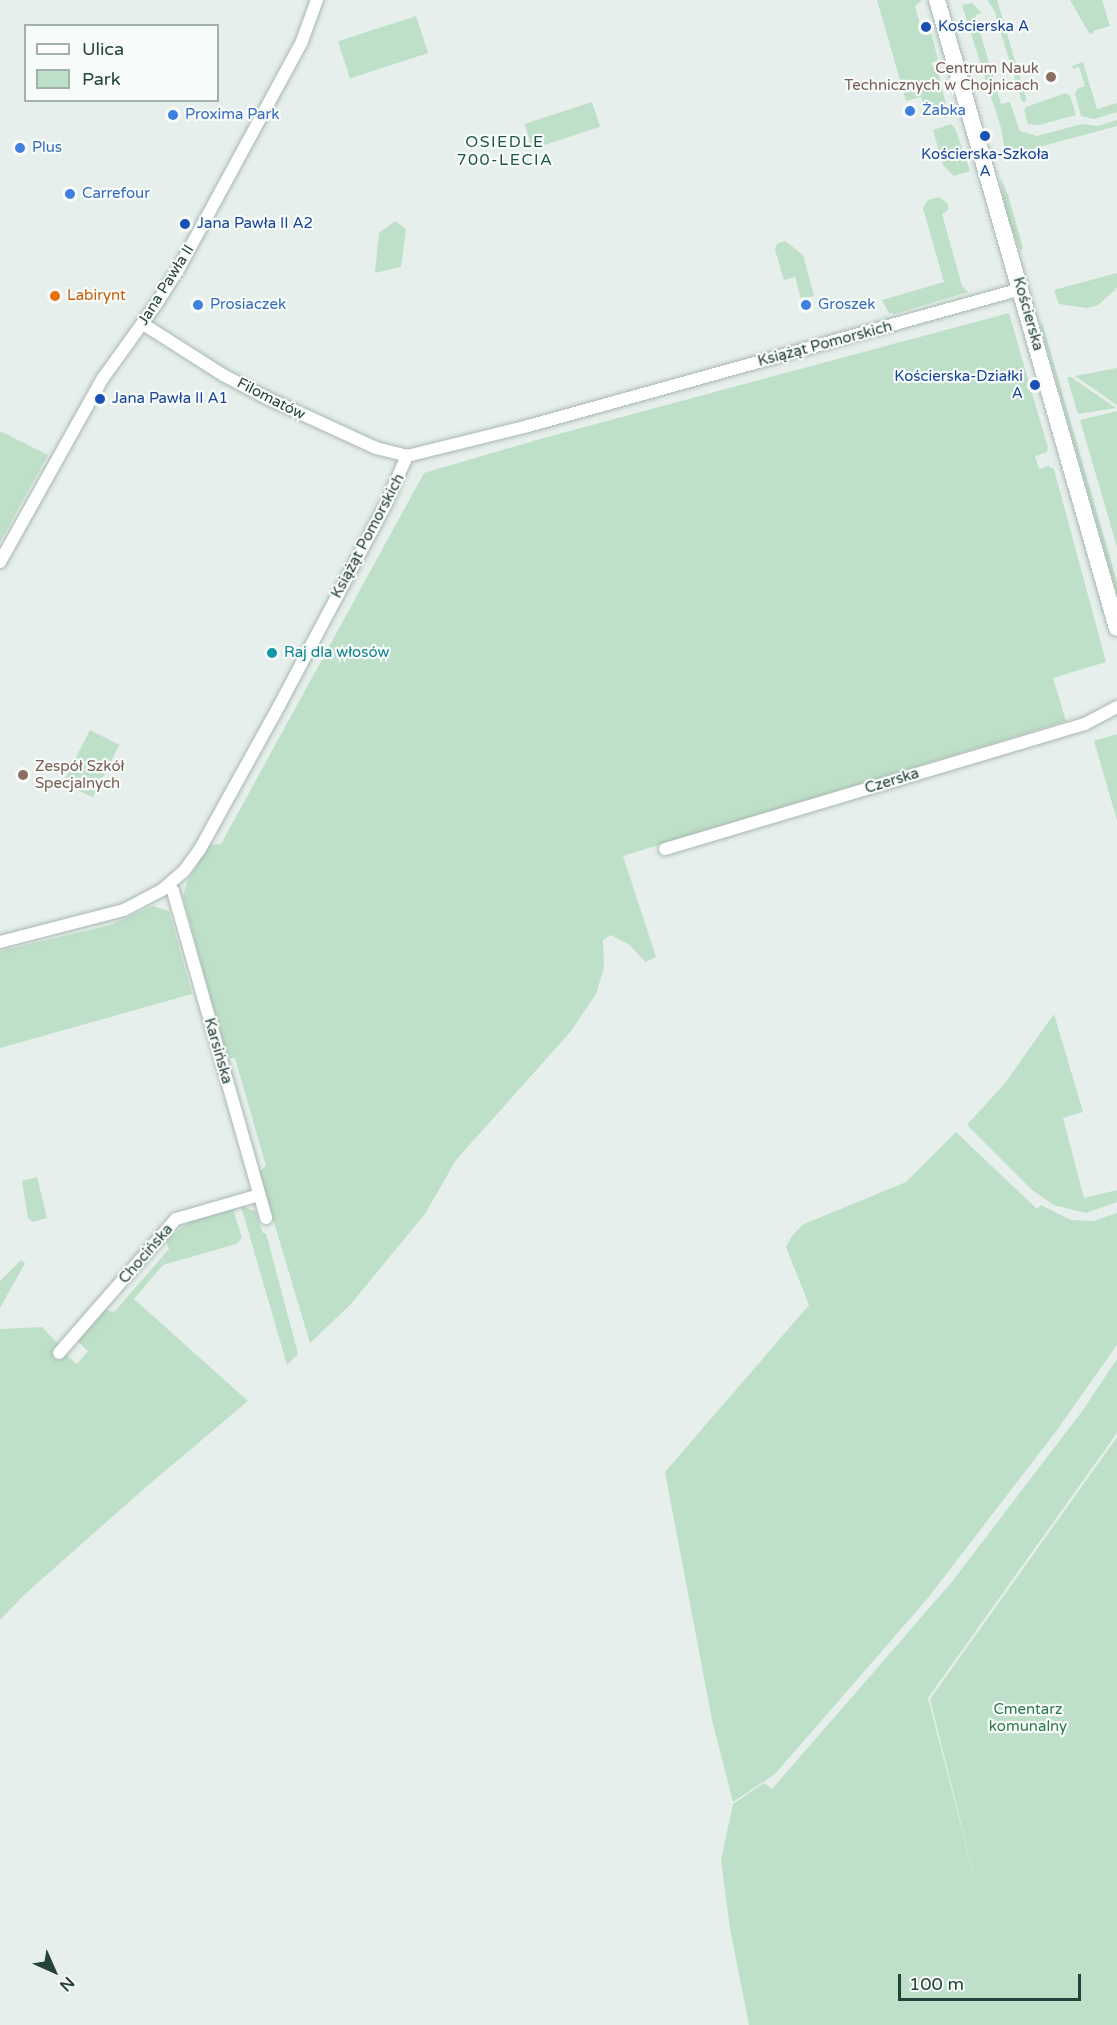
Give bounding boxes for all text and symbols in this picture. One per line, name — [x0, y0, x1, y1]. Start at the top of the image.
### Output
place label: Kościerska A — [938, 18, 1029, 36]
marker: Kościerska A — [919, 20, 933, 34]
legend — [24, 24, 219, 102]
text: Ulica — [82, 38, 124, 60]
place label: Centrum Nauk Technicznych w Chojnicach — [844, 59, 1039, 94]
text: Park — [82, 68, 120, 90]
marker: Centrum Nauk Technicznych w Chojnicach — [1044, 70, 1058, 84]
place label: Żabka — [922, 102, 966, 120]
marker: Żabka — [903, 104, 917, 118]
place label: Proxima Park — [185, 106, 279, 124]
marker: Proxima Park — [166, 108, 180, 122]
marker: Kościerska-Szkoła A — [978, 129, 992, 143]
district label: OSIEDLE 700-LECIA — [456, 132, 554, 170]
place label: Plus — [32, 139, 62, 157]
marker: Plus — [13, 141, 27, 155]
place label: Kościerska-Szkoła A — [921, 145, 1049, 180]
place label: Carrefour — [82, 185, 150, 203]
marker: Carrefour — [63, 187, 77, 201]
place label: Jana Pawła II A2 — [197, 215, 313, 233]
marker: Jana Pawła II A2 — [178, 217, 192, 231]
street label: Jana Pawła II — [134, 241, 198, 329]
street label: Kościerska — [1009, 275, 1047, 353]
place label: Labirynt — [67, 287, 126, 305]
marker: Labirynt — [48, 289, 62, 303]
place label: Prosiaczek — [210, 296, 286, 314]
place label: Groszek — [818, 296, 875, 314]
marker: Prosiaczek — [191, 298, 205, 312]
marker: Groszek — [799, 298, 813, 312]
street label: Książąt Pomorskich — [756, 317, 894, 371]
place label: Kościerska-Działki A — [894, 367, 1023, 402]
street label: Filomatów — [234, 374, 308, 424]
marker: Kościerska-Działki A — [1028, 378, 1042, 392]
place label: Jana Pawła II A1 — [112, 390, 228, 408]
marker: Jana Pawła II A1 — [93, 392, 107, 406]
street label: Książąt Pomorskich — [328, 471, 408, 601]
place label: Raj dla włosów — [284, 644, 389, 662]
marker: Raj dla włosów — [265, 646, 279, 660]
place label: Zespół Szkół Specjalnych — [35, 757, 124, 792]
street label: Czerska — [863, 764, 921, 798]
marker: Zespół Szkół Specjalnych — [16, 768, 30, 782]
street label: Karsińska — [200, 1016, 236, 1086]
street label: Chocińska — [115, 1220, 177, 1288]
park label: Cmentarz komunalny — [989, 1700, 1067, 1735]
north arrow — [24, 1941, 84, 2001]
scale bar — [901, 1962, 1084, 2000]
text: N — [55, 1972, 78, 1995]
text: 100 m — [909, 1973, 964, 1995]

